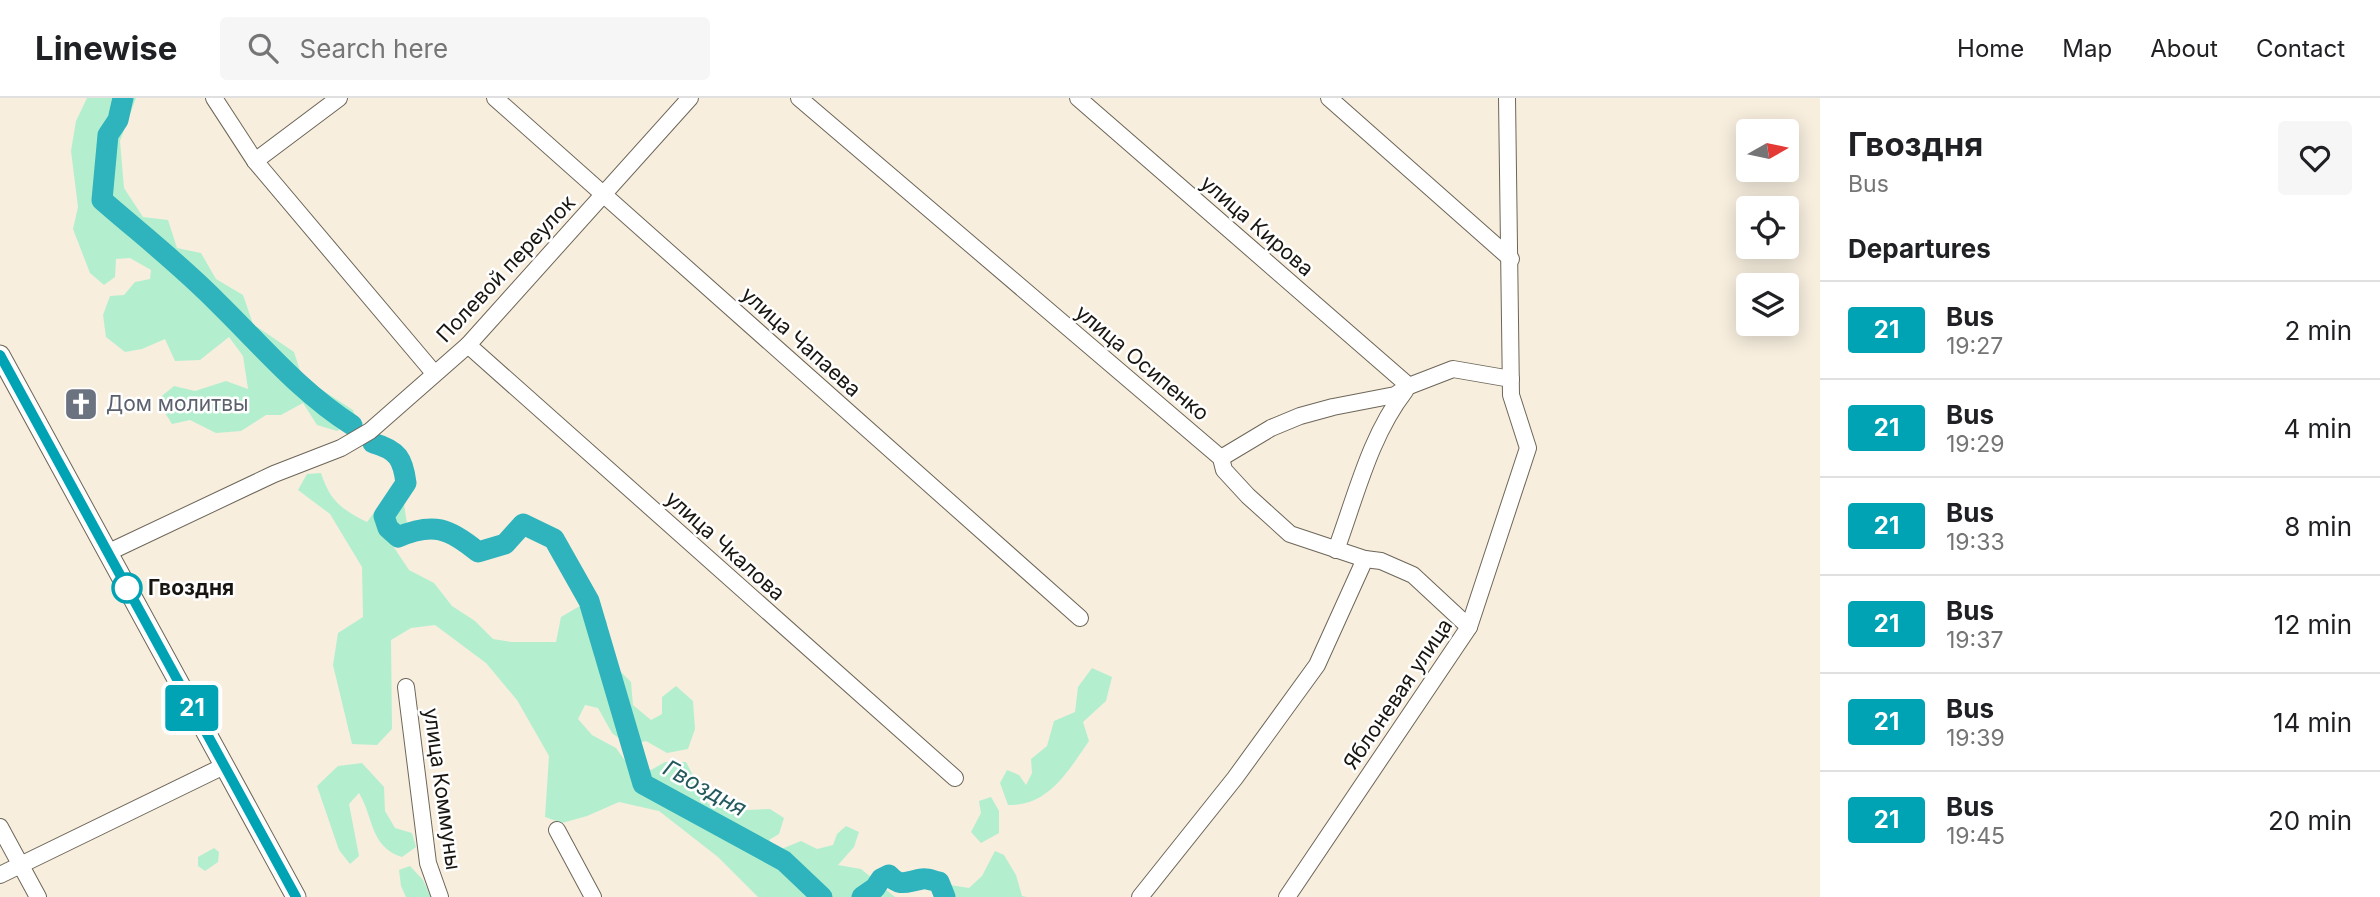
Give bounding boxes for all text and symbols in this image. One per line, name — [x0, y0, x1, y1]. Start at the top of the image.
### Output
search box — [220, 17, 710, 80]
text: Linewise — [35, 28, 178, 68]
icon: search — [244, 29, 282, 67]
text: Search here — [300, 33, 448, 64]
text: Home — [1957, 34, 2024, 63]
text: Map — [2062, 34, 2112, 63]
text: About — [2150, 34, 2218, 63]
text: Contact — [2256, 34, 2345, 63]
north arrow — [1736, 119, 1799, 182]
map controls — [1736, 119, 1799, 336]
button: heart — [2278, 121, 2352, 195]
text: Гвоздня — [1848, 124, 1983, 164]
street label: улица Кирова — [1196, 170, 1319, 281]
text: Bus — [1848, 170, 1889, 198]
street label: Полевой переулок — [431, 190, 580, 347]
button: locate — [1736, 196, 1799, 259]
text: Departures — [1848, 233, 1991, 264]
button: layers — [1736, 273, 1799, 336]
street label: улица Чапаева — [736, 281, 866, 402]
street label: улица Осипенко — [1070, 300, 1214, 426]
text: Bus — [1946, 301, 1994, 332]
text: 21 — [1874, 315, 1899, 344]
text: 2 min — [2284, 315, 2352, 346]
text: 19:27 — [1946, 332, 2003, 360]
church icon: Дом молитвы — [62, 385, 100, 423]
place label: Дом молитвы — [106, 391, 249, 416]
text: Bus — [1946, 399, 1994, 430]
text: 21 — [1874, 413, 1899, 442]
text: 4 min — [2283, 413, 2352, 444]
text: 19:29 — [1946, 430, 2005, 458]
street label: улица Чкалова — [661, 486, 790, 606]
text: Bus — [1946, 497, 1994, 528]
text: 21 — [1874, 511, 1899, 540]
text: 8 min — [2284, 511, 2352, 542]
text: 19:33 — [1946, 528, 2005, 556]
marker: Гвоздня — [112, 573, 142, 603]
place label: Гвоздня — [148, 575, 234, 600]
text: Bus — [1946, 595, 1994, 626]
text: 21 — [1874, 609, 1899, 638]
text: 12 min — [2274, 609, 2352, 640]
street label: Яблоневая улица — [1338, 614, 1457, 774]
text: 19:37 — [1946, 626, 2003, 654]
line badge: 21 — [160, 685, 224, 731]
text: 21 — [179, 693, 205, 722]
text: Bus — [1946, 693, 1994, 724]
street label: улица Коммуны — [419, 706, 466, 872]
text: 21 — [1874, 707, 1899, 736]
text: 14 min — [2273, 707, 2352, 738]
text: 19:39 — [1946, 724, 2005, 752]
water label: Гвоздня — [658, 754, 752, 822]
text: Bus — [1946, 791, 1994, 822]
text: 21 — [1874, 805, 1899, 834]
text: 20 min — [2268, 805, 2352, 836]
text: 19:45 — [1946, 822, 2005, 850]

